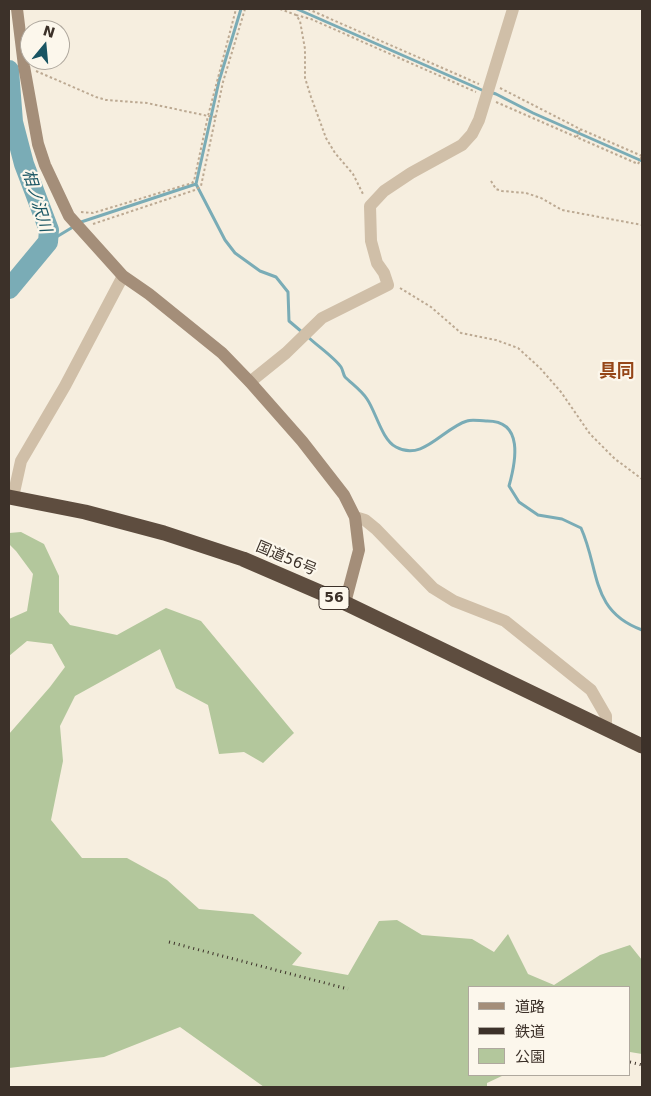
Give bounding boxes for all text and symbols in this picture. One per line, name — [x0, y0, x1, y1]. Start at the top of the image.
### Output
north arrow — [20, 20, 70, 70]
text: N — [41, 22, 57, 41]
water label: 相ノ沢川 — [17, 168, 55, 234]
district label: 具同 — [599, 361, 635, 383]
street label: 国道56号 — [253, 538, 319, 580]
road number: 56 — [319, 586, 349, 610]
legend — [468, 986, 631, 1076]
text: 道路 — [515, 998, 545, 1016]
text: 鉄道 — [515, 1023, 545, 1041]
text: 公園 — [515, 1048, 545, 1066]

